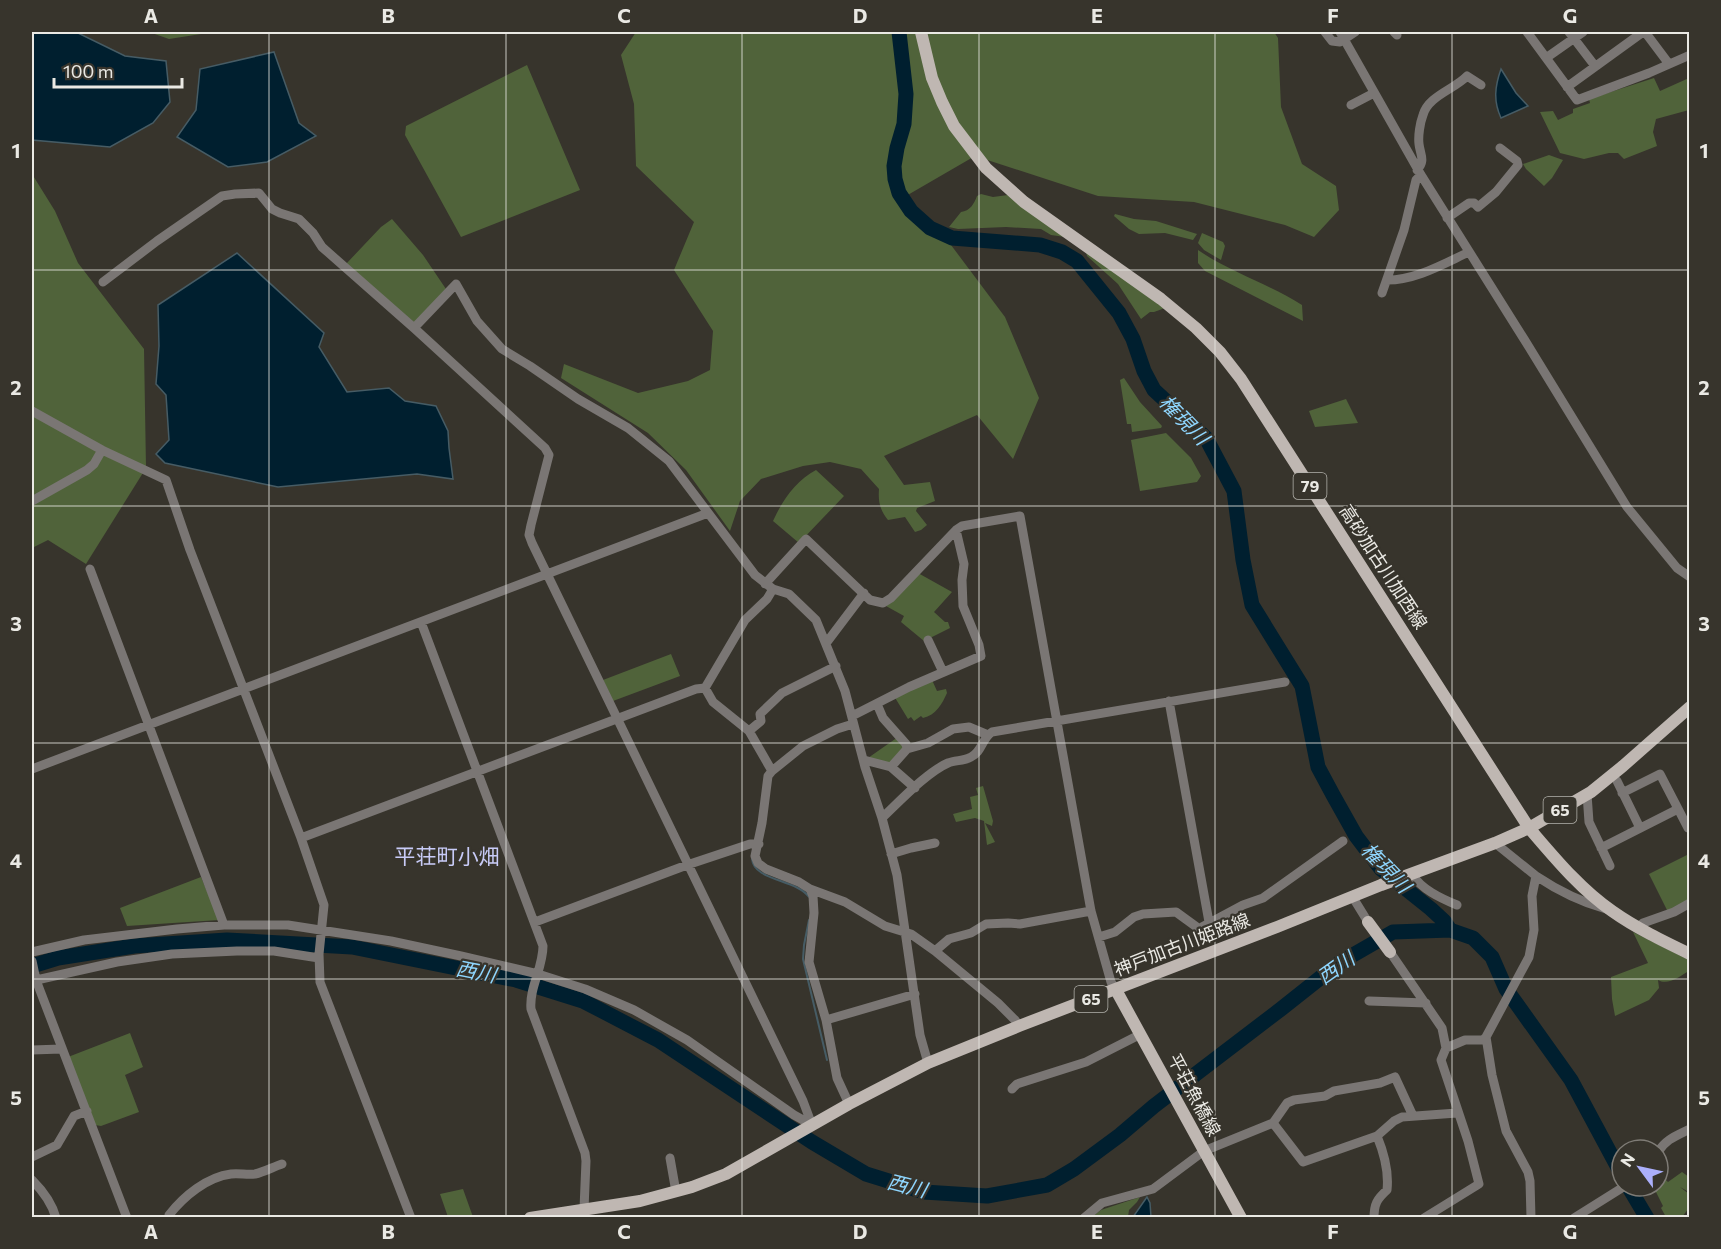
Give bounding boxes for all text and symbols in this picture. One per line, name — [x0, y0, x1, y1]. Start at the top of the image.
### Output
text: A — [144, 3, 158, 27]
text: B — [381, 3, 395, 27]
text: C — [617, 3, 631, 27]
text: D — [853, 3, 867, 27]
text: E — [1091, 3, 1103, 27]
text: F — [1327, 3, 1339, 27]
text: G — [1563, 3, 1577, 27]
scale bar — [54, 51, 182, 89]
text: 100 m — [63, 60, 113, 82]
text: 1 — [11, 138, 21, 162]
text: 1 — [1699, 138, 1709, 162]
text: 2 — [10, 375, 22, 399]
text: 2 — [1698, 375, 1710, 399]
water label: 権現川 — [1155, 389, 1216, 451]
road number: 79 — [1294, 473, 1326, 499]
street label: 高砂加古川加西線 — [1335, 500, 1432, 633]
text: 3 — [10, 611, 22, 635]
text: 3 — [1698, 611, 1710, 635]
road number: 65 — [1544, 797, 1576, 823]
water label: 権現川 — [1357, 837, 1418, 899]
district label: 平荘町小畑 — [395, 843, 500, 868]
text: 4 — [10, 848, 22, 872]
text: 4 — [1698, 848, 1710, 872]
street label: 神戸加古川姫路線 — [1110, 908, 1253, 980]
water label: 西川 — [1312, 945, 1360, 988]
water label: 西川 — [454, 955, 500, 987]
road number: 65 — [1074, 986, 1108, 1012]
street label: 平荘魚橋線 — [1164, 1050, 1226, 1139]
text: 5 — [10, 1085, 22, 1109]
text: 5 — [1698, 1085, 1710, 1109]
north arrow — [1610, 1138, 1670, 1198]
text: N — [1616, 1149, 1638, 1170]
water label: 西川 — [885, 1169, 931, 1202]
text: A — [144, 1219, 158, 1243]
text: B — [381, 1219, 395, 1243]
text: C — [617, 1219, 631, 1243]
text: D — [853, 1219, 867, 1243]
text: E — [1091, 1219, 1103, 1243]
text: F — [1327, 1219, 1339, 1243]
text: G — [1563, 1219, 1577, 1243]

